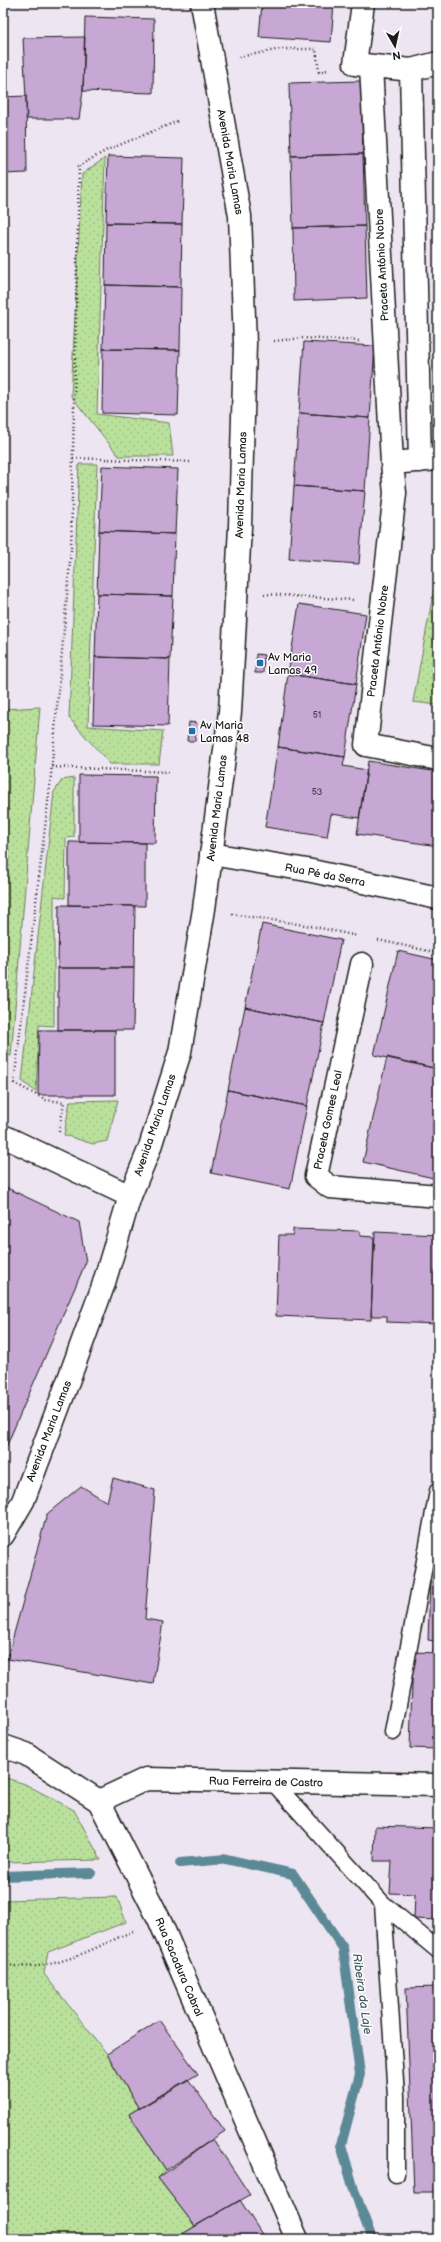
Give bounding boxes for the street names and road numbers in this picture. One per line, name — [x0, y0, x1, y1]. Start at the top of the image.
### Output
street label: Avenida Maria Lamas — [214, 108, 246, 216]
street label: Praceta António Nobre — [373, 208, 391, 322]
street label: Avenida Maria Lamas — [233, 431, 249, 539]
street label: Praceta António Nobre — [365, 584, 391, 698]
street label: Avenida Maria Lamas — [204, 754, 230, 862]
street label: Rua Pé da Serra — [284, 861, 366, 889]
street label: Praceta Gomes Leal — [311, 1069, 345, 1171]
street label: Avenida Maria Lamas — [131, 1072, 179, 1178]
street label: Avenida Maria Lamas — [24, 1378, 74, 1483]
street label: Rua Ferreira de Castro — [209, 1775, 323, 1789]
street label: Rua Sacadura Cabral — [152, 1916, 206, 2018]

